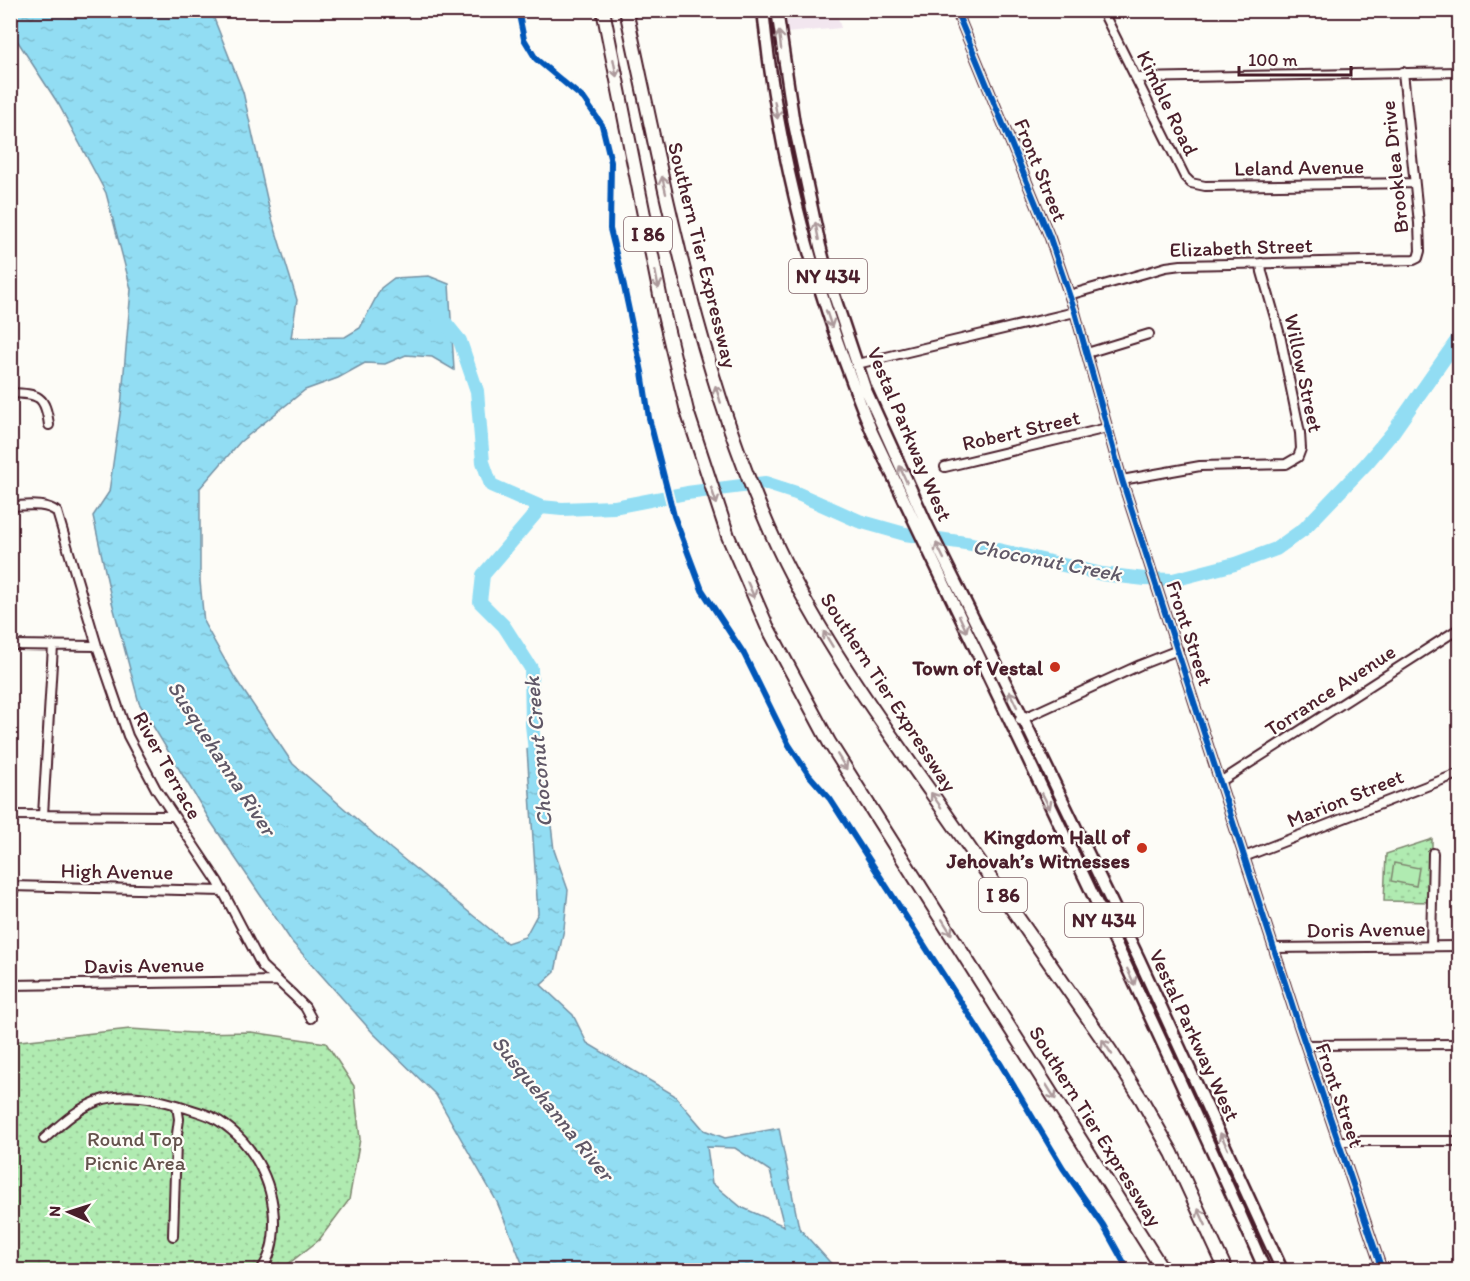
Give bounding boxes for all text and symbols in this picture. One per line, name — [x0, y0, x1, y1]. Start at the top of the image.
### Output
one-way arrow — [775, 30, 786, 50]
scale bar — [1239, 39, 1352, 77]
street label: Kimble Road — [1132, 46, 1204, 160]
text: 100 m — [1248, 49, 1298, 71]
one-way arrow — [610, 58, 621, 77]
street label: Brooklea Drive — [1375, 99, 1413, 235]
one-way arrow — [771, 100, 782, 119]
street label: Front Street — [1009, 115, 1073, 225]
street label: Southern Tier Expressway — [663, 139, 743, 371]
street label: Leland Avenue — [1234, 153, 1364, 181]
one-way arrow — [658, 176, 670, 195]
road number: I 86 — [624, 217, 672, 251]
one-way arrow — [811, 222, 822, 242]
street label: Elizabeth Street — [1169, 232, 1313, 262]
road number: NY 434 — [789, 259, 867, 293]
one-way arrow — [652, 269, 663, 289]
one-way arrow — [824, 309, 835, 328]
street label: Willow Street — [1279, 311, 1329, 435]
street label: Vestal Parkway West — [862, 343, 958, 525]
one-way arrow — [712, 385, 723, 404]
street label: Robert Street — [960, 404, 1082, 456]
one-way arrow — [897, 465, 908, 483]
one-way arrow — [709, 486, 720, 505]
water label: Choconut Creek — [970, 532, 1125, 588]
one-way arrow — [934, 543, 946, 561]
street label: Front Street — [1161, 577, 1219, 689]
one-way arrow — [746, 580, 758, 598]
street label: Southern Tier Expressway — [815, 588, 963, 796]
one-way arrow — [958, 615, 970, 633]
one-way arrow — [821, 630, 833, 647]
street label: Torrance Avenue — [1260, 639, 1400, 741]
place label: Town of Vestal — [911, 655, 1044, 680]
marker: Town of Vestal — [1048, 660, 1062, 674]
water label: Choconut Creek — [518, 674, 558, 828]
water label: Susquehanna River — [162, 675, 283, 843]
one-way arrow — [1007, 690, 1019, 708]
street label: River Terrace — [128, 707, 208, 823]
one-way arrow — [836, 753, 848, 770]
street label: Marion Street — [1283, 763, 1407, 833]
one-way arrow — [1041, 791, 1053, 809]
one-way arrow — [930, 793, 942, 809]
place label: Kingdom Hall of Jehovah’s Witnesses — [945, 824, 1131, 873]
marker: Kingdom Hall of Jehovah’s Witnesses — [1135, 841, 1149, 855]
street label: High Avenue — [60, 858, 174, 884]
road number: I 86 — [979, 878, 1027, 912]
road number: NY 434 — [1065, 903, 1143, 937]
street label: Doris Avenue — [1306, 915, 1426, 943]
one-way arrow — [941, 918, 953, 935]
street label: Vestal Parkway West — [1144, 945, 1246, 1125]
street label: Davis Avenue — [83, 951, 205, 979]
one-way arrow — [1125, 967, 1137, 985]
street label: Southern Tier Expressway — [1024, 1021, 1168, 1231]
water label: Susquehanna River — [486, 1030, 621, 1188]
one-way arrow — [1101, 1039, 1113, 1056]
street label: Front Street — [1310, 1039, 1370, 1151]
one-way arrow — [1045, 1083, 1057, 1099]
park label: Round Top Picnic Area — [84, 1126, 186, 1175]
one-way arrow — [1217, 1132, 1229, 1150]
north arrow — [39, 1182, 99, 1242]
text: N — [45, 1205, 64, 1217]
one-way arrow — [1196, 1209, 1207, 1227]

